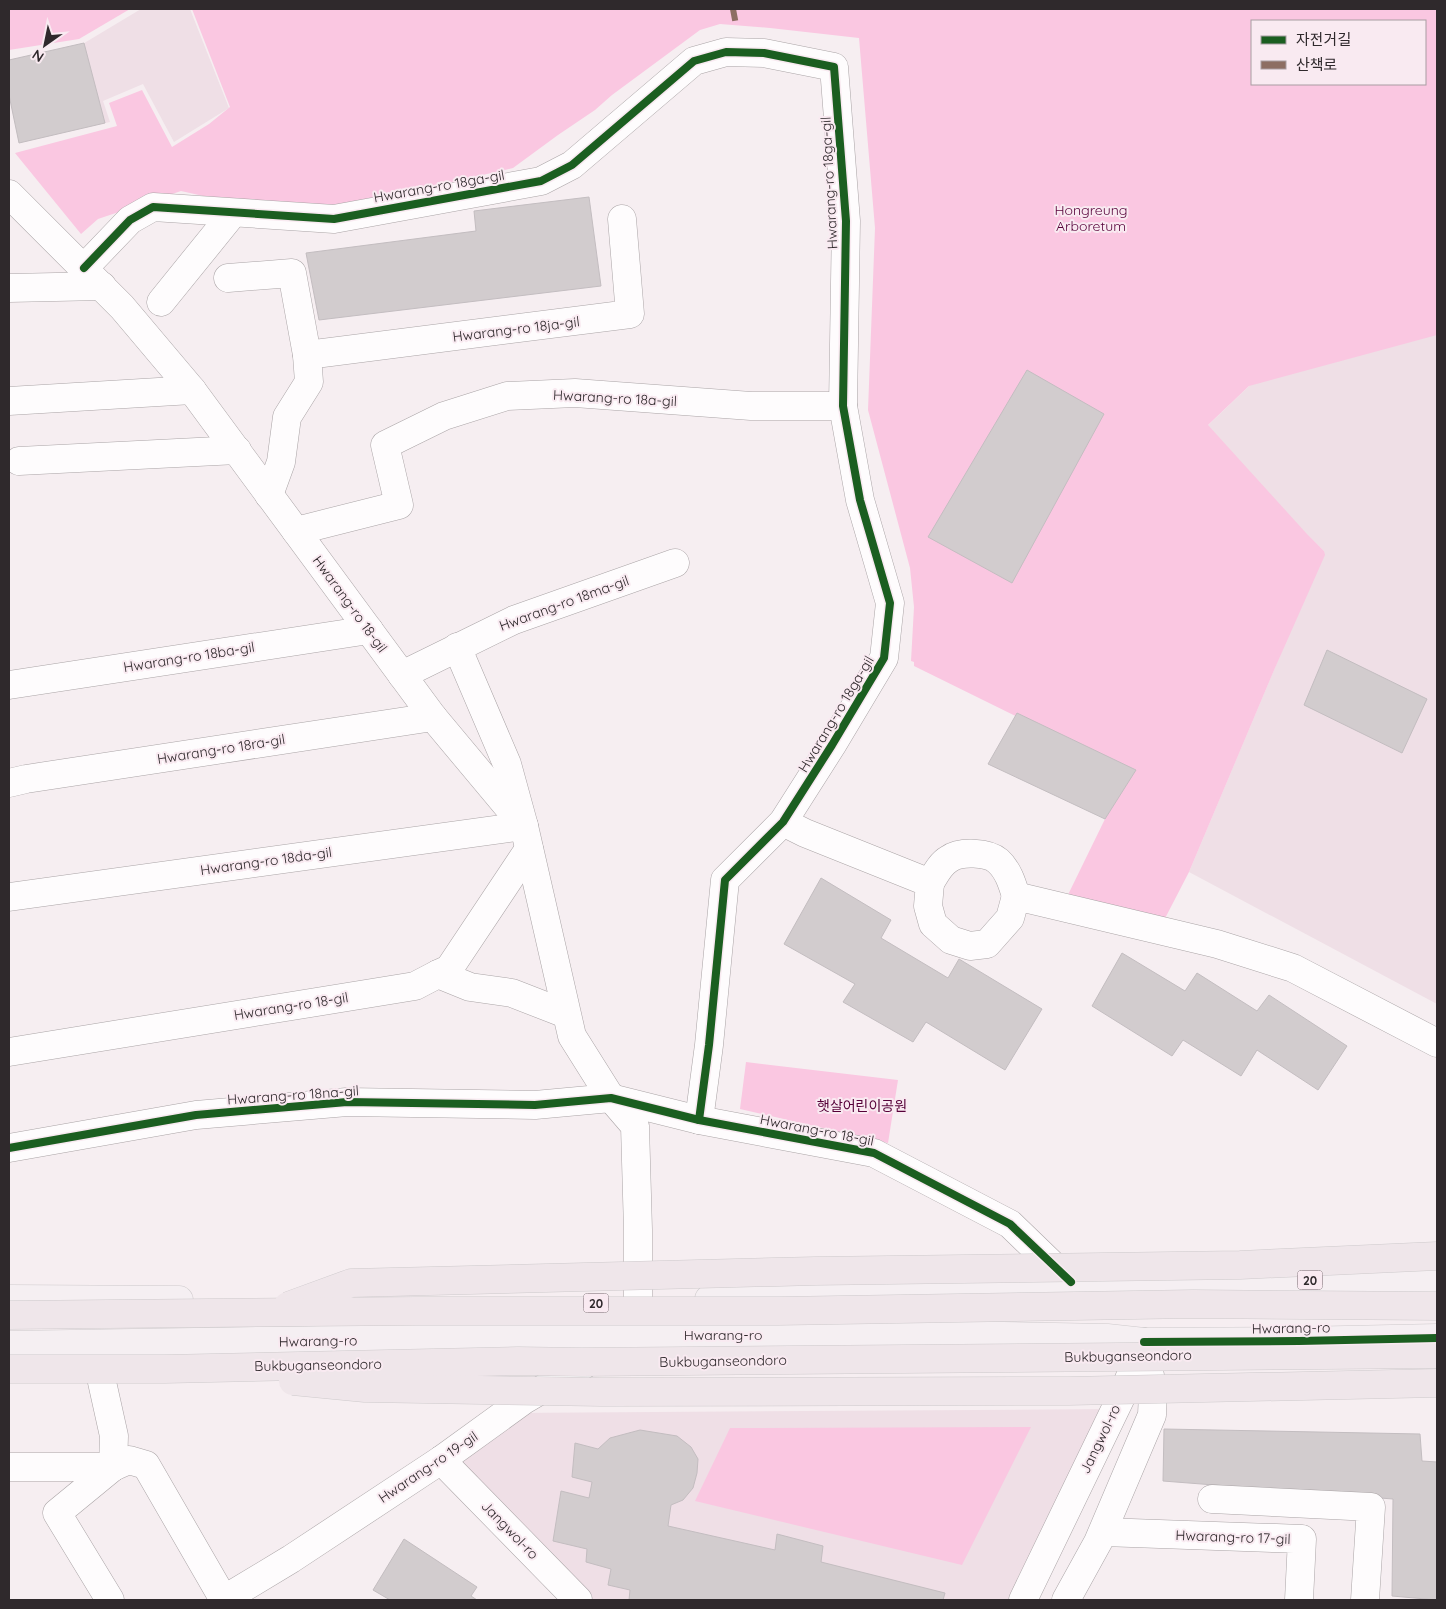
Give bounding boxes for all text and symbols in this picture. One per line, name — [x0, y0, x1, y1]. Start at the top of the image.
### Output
north arrow — [20, 20, 70, 70]
legend — [1251, 20, 1426, 85]
text: 자전거길 — [1296, 30, 1351, 49]
text: N — [29, 46, 47, 66]
text: 산책로 — [1296, 55, 1337, 74]
street label: Hwarang-ro 18ga-gil — [817, 116, 841, 250]
street label: Hwarang-ro 18ga-gil — [372, 166, 506, 206]
park label: Hongreung Arboretum — [1054, 201, 1128, 235]
street label: Hwarang-ro 18ja-gil — [451, 312, 581, 346]
street label: Hwarang-ro 18a-gil — [553, 386, 677, 410]
street label: Hwarang-ro 18-gil — [309, 552, 391, 656]
street label: Hwarang-ro 18ma-gil — [497, 571, 631, 635]
street label: Hwarang-ro 18ba-gil — [122, 638, 256, 676]
street label: Hwarang-ro 18ga-gil — [794, 652, 878, 776]
street label: Hwarang-ro 18ra-gil — [156, 730, 286, 768]
street label: Hwarang-ro 18da-gil — [199, 843, 333, 879]
street label: Hwarang-ro 18-gil — [232, 988, 350, 1024]
street label: Hwarang-ro 18na-gil — [226, 1081, 360, 1109]
park label: 햇살어린이공원 — [817, 1097, 907, 1115]
street label: Hwarang-ro 18-gil — [759, 1110, 875, 1150]
road number: 20 — [1298, 1270, 1322, 1290]
road number: 20 — [584, 1294, 608, 1312]
street label: Hwarang-ro — [1252, 1318, 1330, 1338]
street label: Hwarang-ro — [684, 1326, 762, 1344]
street label: Hwarang-ro — [279, 1331, 357, 1351]
street label: Bukbuganseondoro — [1064, 1346, 1192, 1366]
street label: Bukbuganseondoro — [659, 1351, 787, 1371]
street label: Bukbuganseondoro — [254, 1355, 382, 1375]
street label: Jangwol-ro — [1076, 1402, 1124, 1476]
street label: Hwarang-ro 19-gil — [375, 1427, 481, 1507]
street label: Jangwol-ro — [478, 1497, 542, 1563]
street label: Hwarang-ro 17-gil — [1175, 1526, 1291, 1548]

